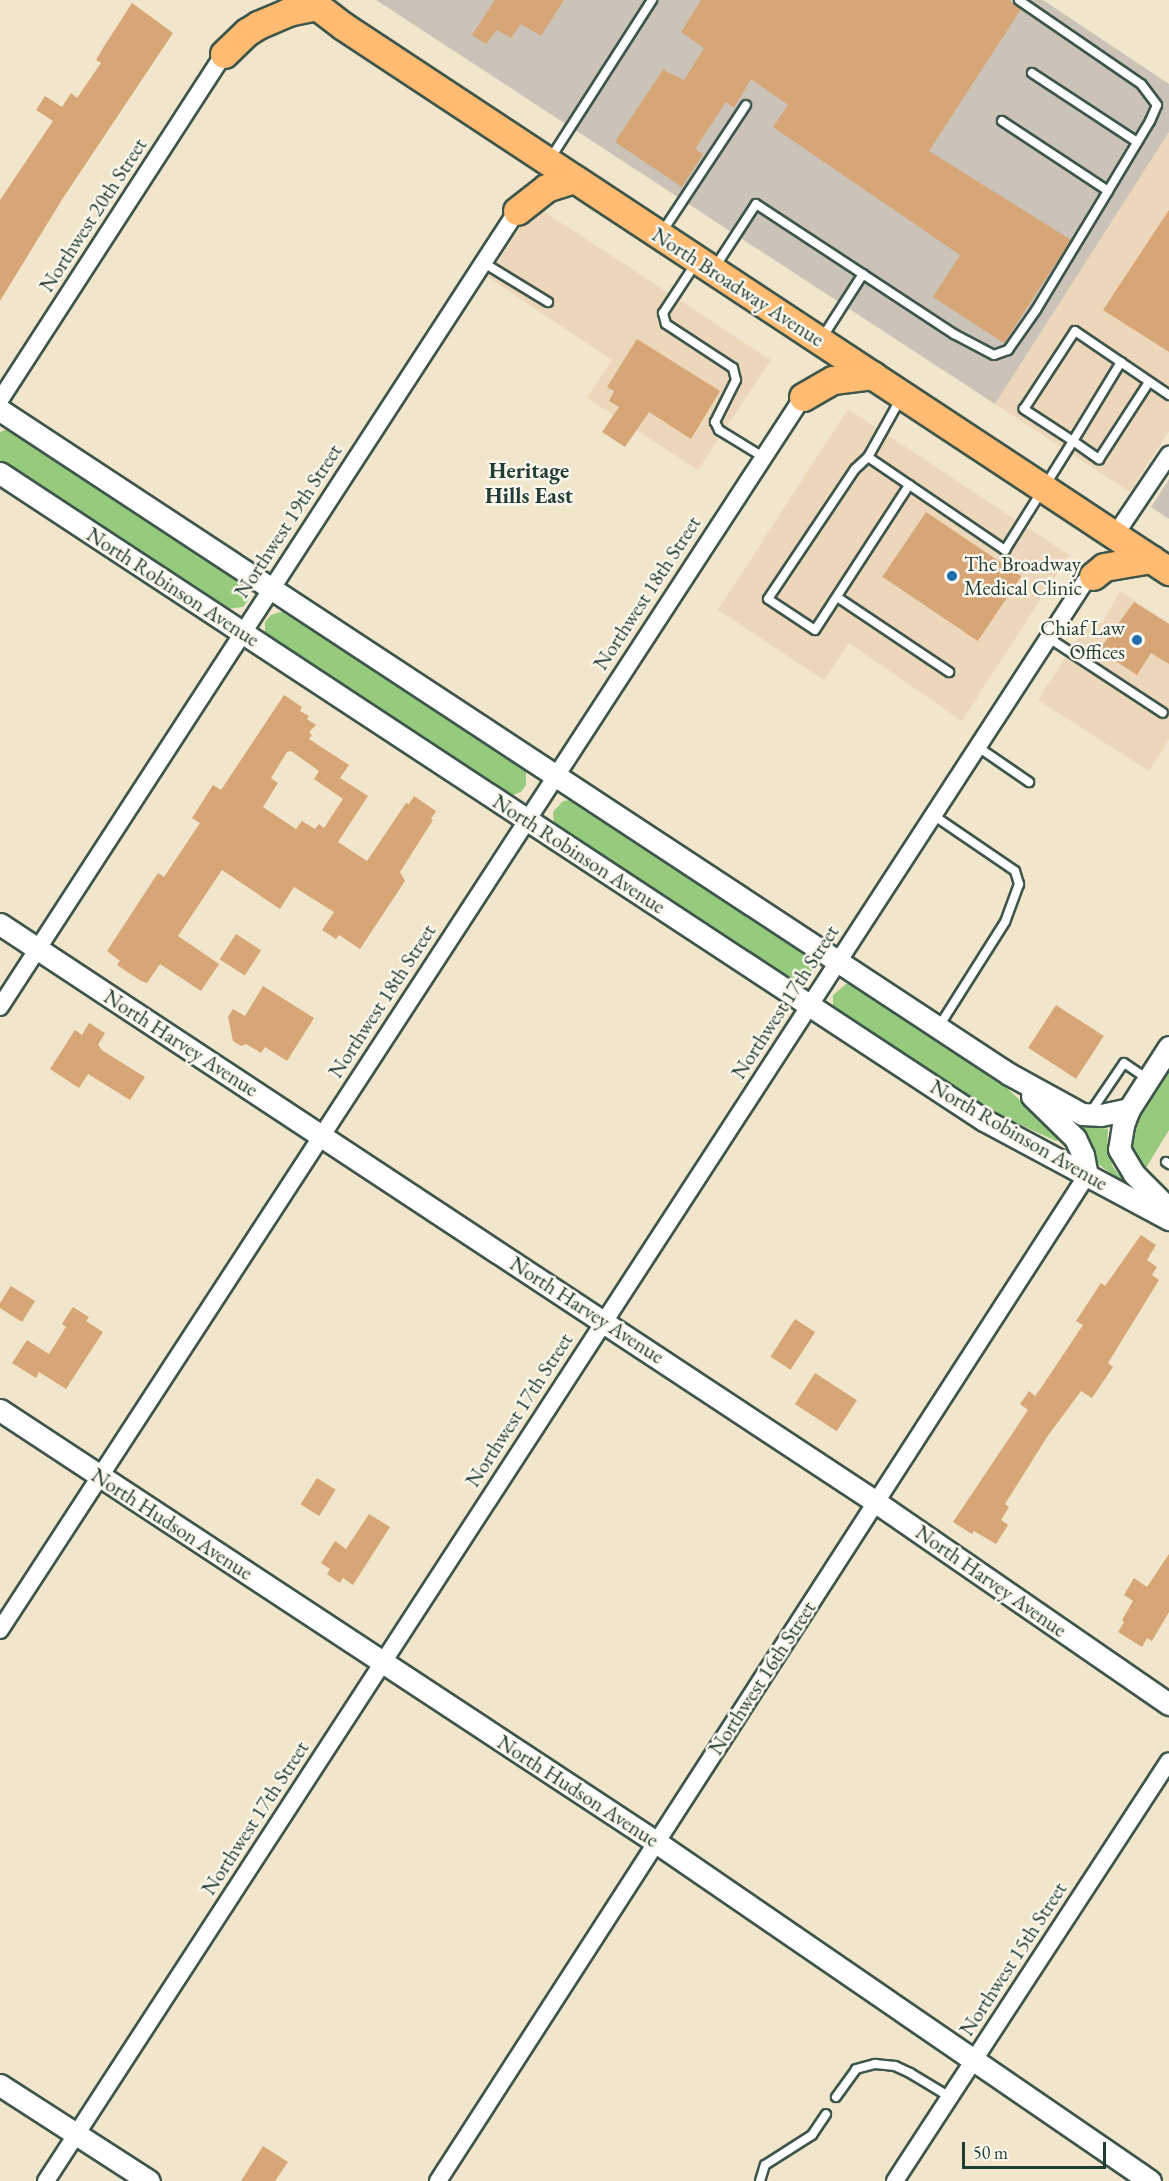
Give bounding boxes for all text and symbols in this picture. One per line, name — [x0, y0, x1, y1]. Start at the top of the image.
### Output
street label: Northwest 20th Street — [34, 133, 152, 297]
street label: North Broadway Avenue — [647, 222, 829, 352]
street label: Northwest 19th Street — [229, 439, 347, 603]
district label: Heritage Hills East — [485, 457, 573, 508]
street label: Northwest 18th Street — [588, 511, 706, 675]
street label: North Robinson Avenue — [82, 522, 264, 652]
place label: The Broadway Medical Clinic — [964, 551, 1082, 601]
marker: The Broadway Medical Clinic — [945, 569, 959, 583]
place label: Chiaf Law Offices — [1040, 615, 1125, 665]
marker: Chiaf Law Offices — [1130, 633, 1144, 647]
street label: North Robinson Avenue — [488, 789, 670, 919]
street label: Northwest 18th Street — [323, 919, 441, 1083]
street label: Northwest 17th Street — [726, 920, 844, 1084]
street label: North Harvey Avenue — [99, 984, 263, 1102]
street label: North Robinson Avenue — [926, 1074, 1112, 1196]
street label: North Harvey Avenue — [505, 1251, 669, 1369]
street label: Northwest 17th Street — [460, 1328, 578, 1492]
street label: North Hudson Avenue — [87, 1462, 257, 1586]
street label: North Harvey Avenue — [911, 1519, 1071, 1643]
street label: Northwest 16th Street — [703, 1596, 821, 1760]
street label: North Hudson Avenue — [493, 1729, 663, 1853]
street label: Northwest 17th Street — [196, 1736, 314, 1900]
street label: Northwest 15th Street — [954, 1877, 1072, 2041]
scale bar — [965, 2130, 1109, 2168]
text: 50 m — [973, 2141, 1008, 2164]

